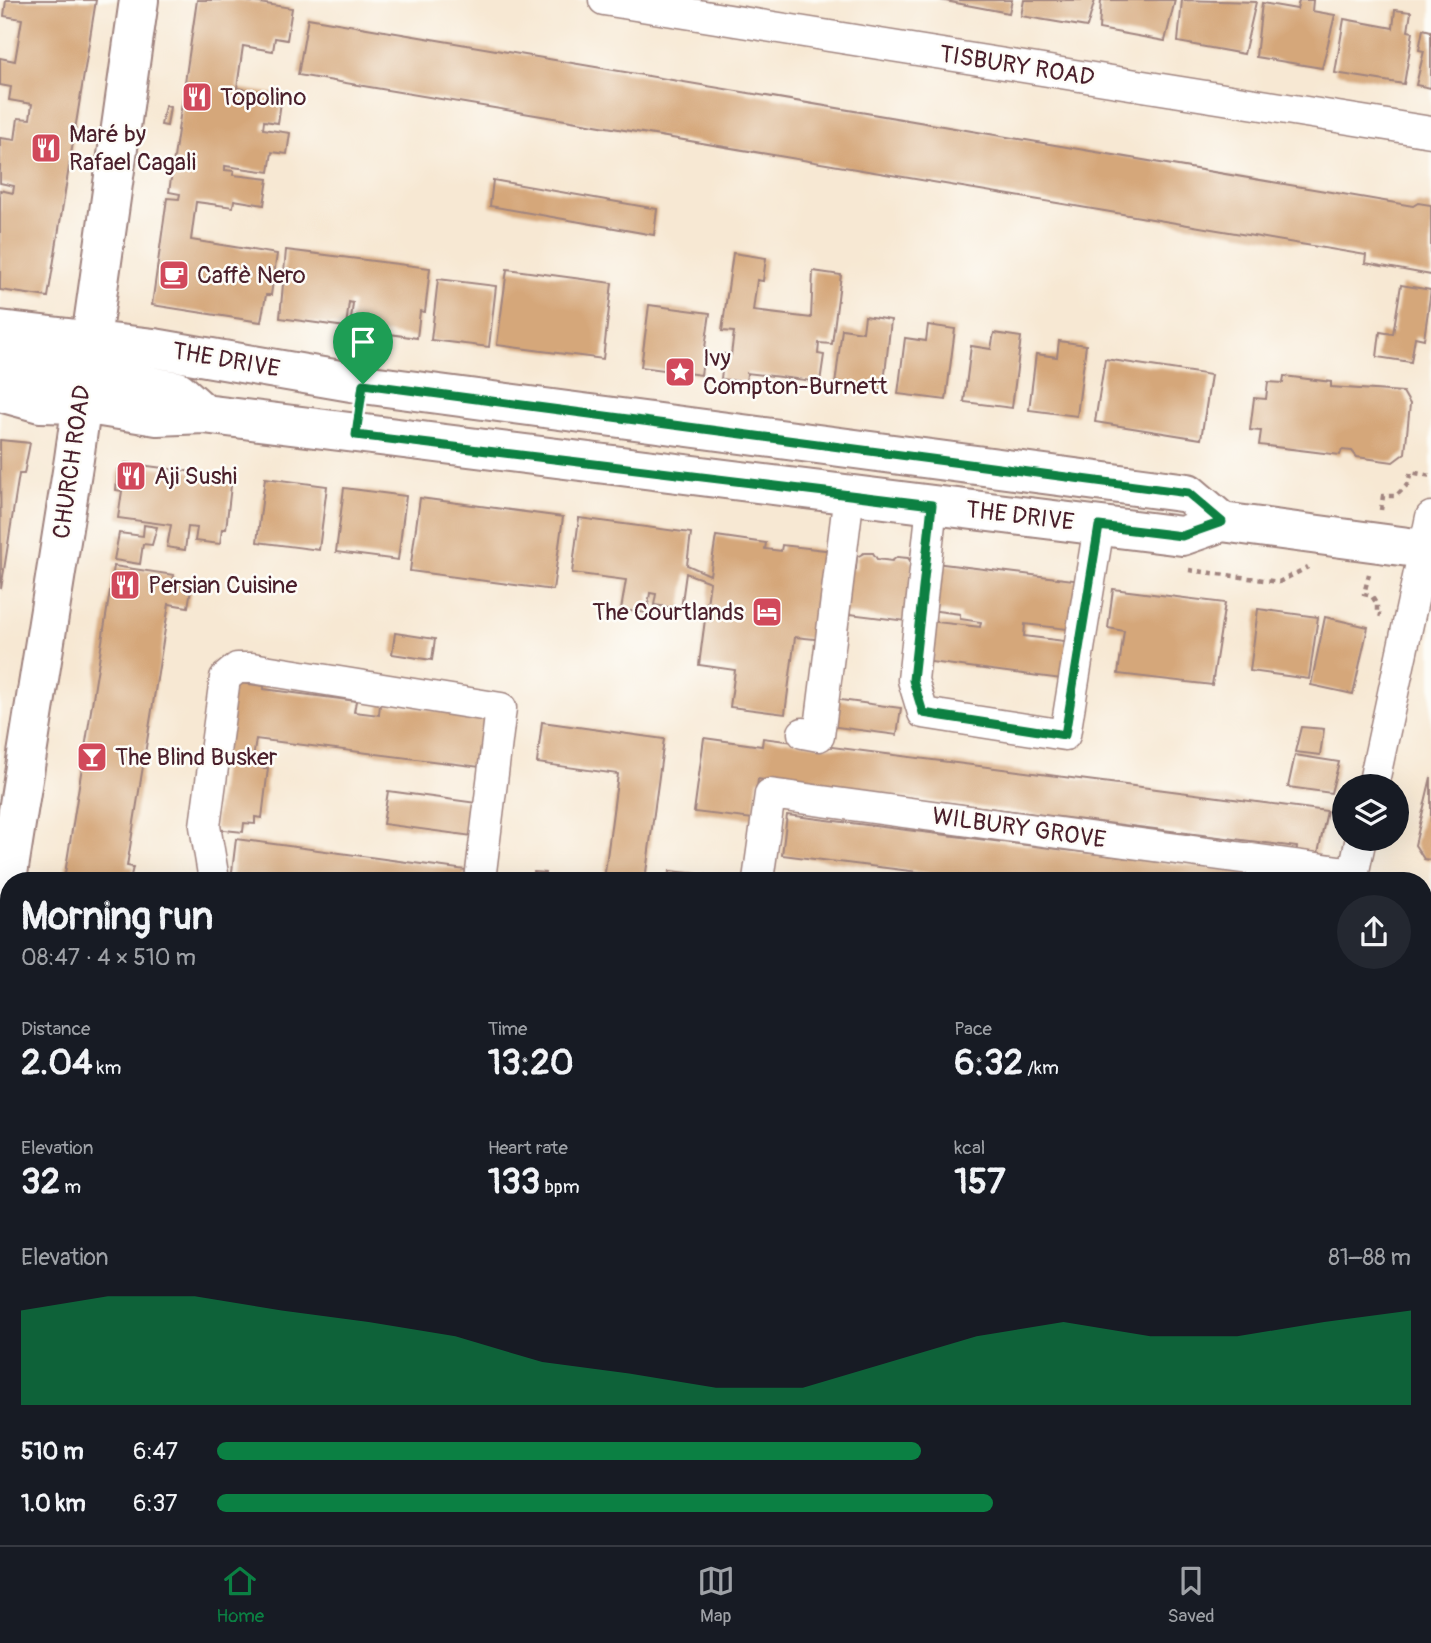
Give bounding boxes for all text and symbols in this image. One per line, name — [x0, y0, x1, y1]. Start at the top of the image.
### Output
street label: TISBURY ROAD — [938, 39, 1096, 93]
restaurant icon: Topolino — [180, 80, 214, 114]
place label: Topolino — [220, 83, 306, 112]
place label: Maré by Rafael Cagali — [69, 120, 196, 177]
restaurant icon: Maré by Rafael Cagali — [29, 131, 63, 165]
cafe icon: Caffè Nero — [157, 258, 191, 292]
place label: Caffè Nero — [197, 261, 306, 290]
pin — [333, 312, 393, 384]
icon: arrive — [344, 323, 382, 361]
street label: THE DRIVE — [170, 336, 282, 384]
place label: Ivy Compton-Burnett — [703, 344, 888, 401]
place icon: Ivy Compton-Burnett — [663, 355, 697, 389]
street label: CHURCH ROAD — [47, 383, 97, 541]
restaurant icon: Aji Sushi — [114, 459, 148, 493]
place label: Aji Sushi — [154, 462, 237, 491]
street label: THE DRIVE — [964, 495, 1076, 537]
restaurant icon: Persian Cuisine — [108, 568, 142, 602]
place label: Persian Cuisine — [148, 571, 297, 600]
hotel icon: The Courtlands — [750, 595, 784, 629]
place label: The Courtlands — [592, 598, 744, 627]
bar icon: The Blind Busker — [75, 740, 109, 774]
place label: The Blind Busker — [115, 743, 278, 772]
map controls — [1332, 774, 1409, 851]
button: layers — [1332, 774, 1409, 851]
street label: WILBURY GROVE — [930, 801, 1108, 855]
text: Morning run — [21, 893, 213, 941]
button: share — [1337, 895, 1411, 969]
text: 08:47 · 4 × 510 m — [21, 943, 196, 972]
text: Distance — [21, 1017, 90, 1041]
text: Time — [488, 1017, 527, 1041]
text: Pace — [954, 1017, 992, 1041]
text: 2.04 — [21, 1041, 92, 1085]
text: 13:20 — [488, 1041, 574, 1085]
text: 6:32 — [954, 1041, 1023, 1085]
text: km — [92, 1056, 121, 1080]
text: /km — [1023, 1056, 1059, 1080]
text: Elevation — [21, 1136, 93, 1160]
text: Heart rate — [488, 1136, 568, 1160]
text: kcal — [954, 1136, 985, 1160]
text: 32 — [21, 1160, 60, 1204]
text: 133 — [488, 1160, 540, 1204]
text: 157 — [954, 1160, 1006, 1204]
text: m — [60, 1175, 81, 1199]
text: bpm — [540, 1175, 580, 1199]
text: Elevation — [21, 1243, 109, 1272]
text: 81–88 m — [1328, 1243, 1411, 1272]
text: 510 m — [21, 1437, 84, 1466]
text: 6:47 — [133, 1437, 178, 1466]
text: 1.0 km — [21, 1489, 86, 1518]
text: 6:37 — [133, 1489, 178, 1518]
tab: Home — [216, 1562, 264, 1628]
tab: Map — [697, 1562, 735, 1628]
tab: Saved — [1168, 1562, 1215, 1628]

